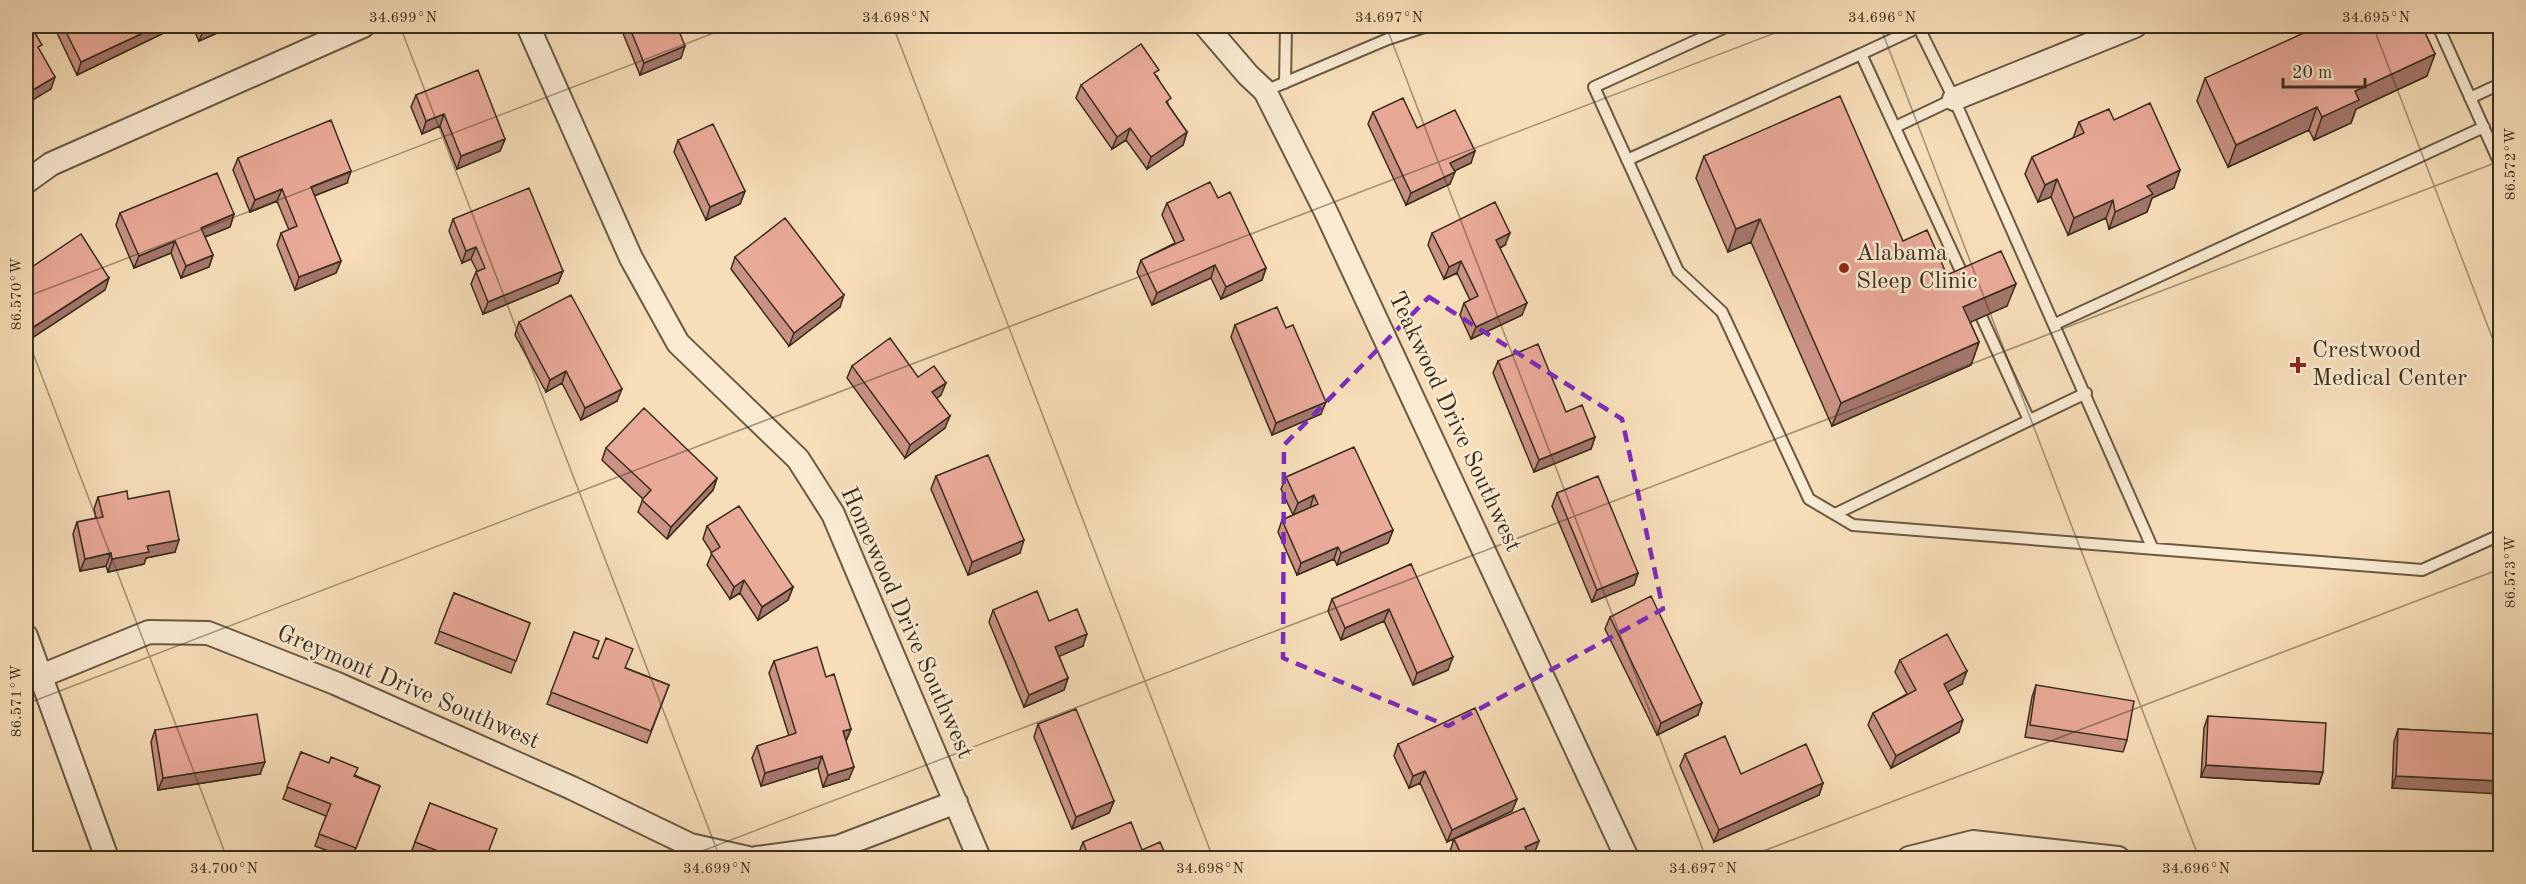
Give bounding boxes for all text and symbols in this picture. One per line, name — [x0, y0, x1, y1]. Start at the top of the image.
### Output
text: 34.699°N — [369, 11, 437, 26]
text: 34.698°N — [862, 11, 930, 26]
text: 34.697°N — [1355, 11, 1423, 26]
text: 34.696°N — [1848, 11, 1916, 26]
text: 34.695°N — [2342, 11, 2410, 26]
scale bar — [2283, 51, 2366, 89]
text: 20 m — [2292, 64, 2332, 82]
text: 86.572°W — [2504, 128, 2519, 200]
place label: Alabama Sleep Clinic — [1856, 242, 1978, 294]
text: 86.570°W — [10, 258, 25, 330]
marker: Alabama Sleep Clinic — [1837, 261, 1851, 275]
street label: Teakwood Drive Southwest — [1383, 288, 1525, 556]
place label: Crestwood Medical Center — [2312, 339, 2467, 391]
marker: Crestwood Medical Center — [2289, 356, 2307, 374]
street label: Homewood Drive Southwest — [835, 484, 977, 762]
text: 86.573°W — [2504, 536, 2519, 608]
street label: Greymont Drive Southwest — [273, 622, 543, 754]
text: 86.571°W — [10, 665, 25, 737]
text: 34.700°N — [190, 862, 258, 877]
text: 34.699°N — [683, 862, 751, 877]
text: 34.698°N — [1176, 862, 1244, 877]
text: 34.697°N — [1669, 862, 1737, 877]
text: 34.696°N — [2162, 862, 2230, 877]

